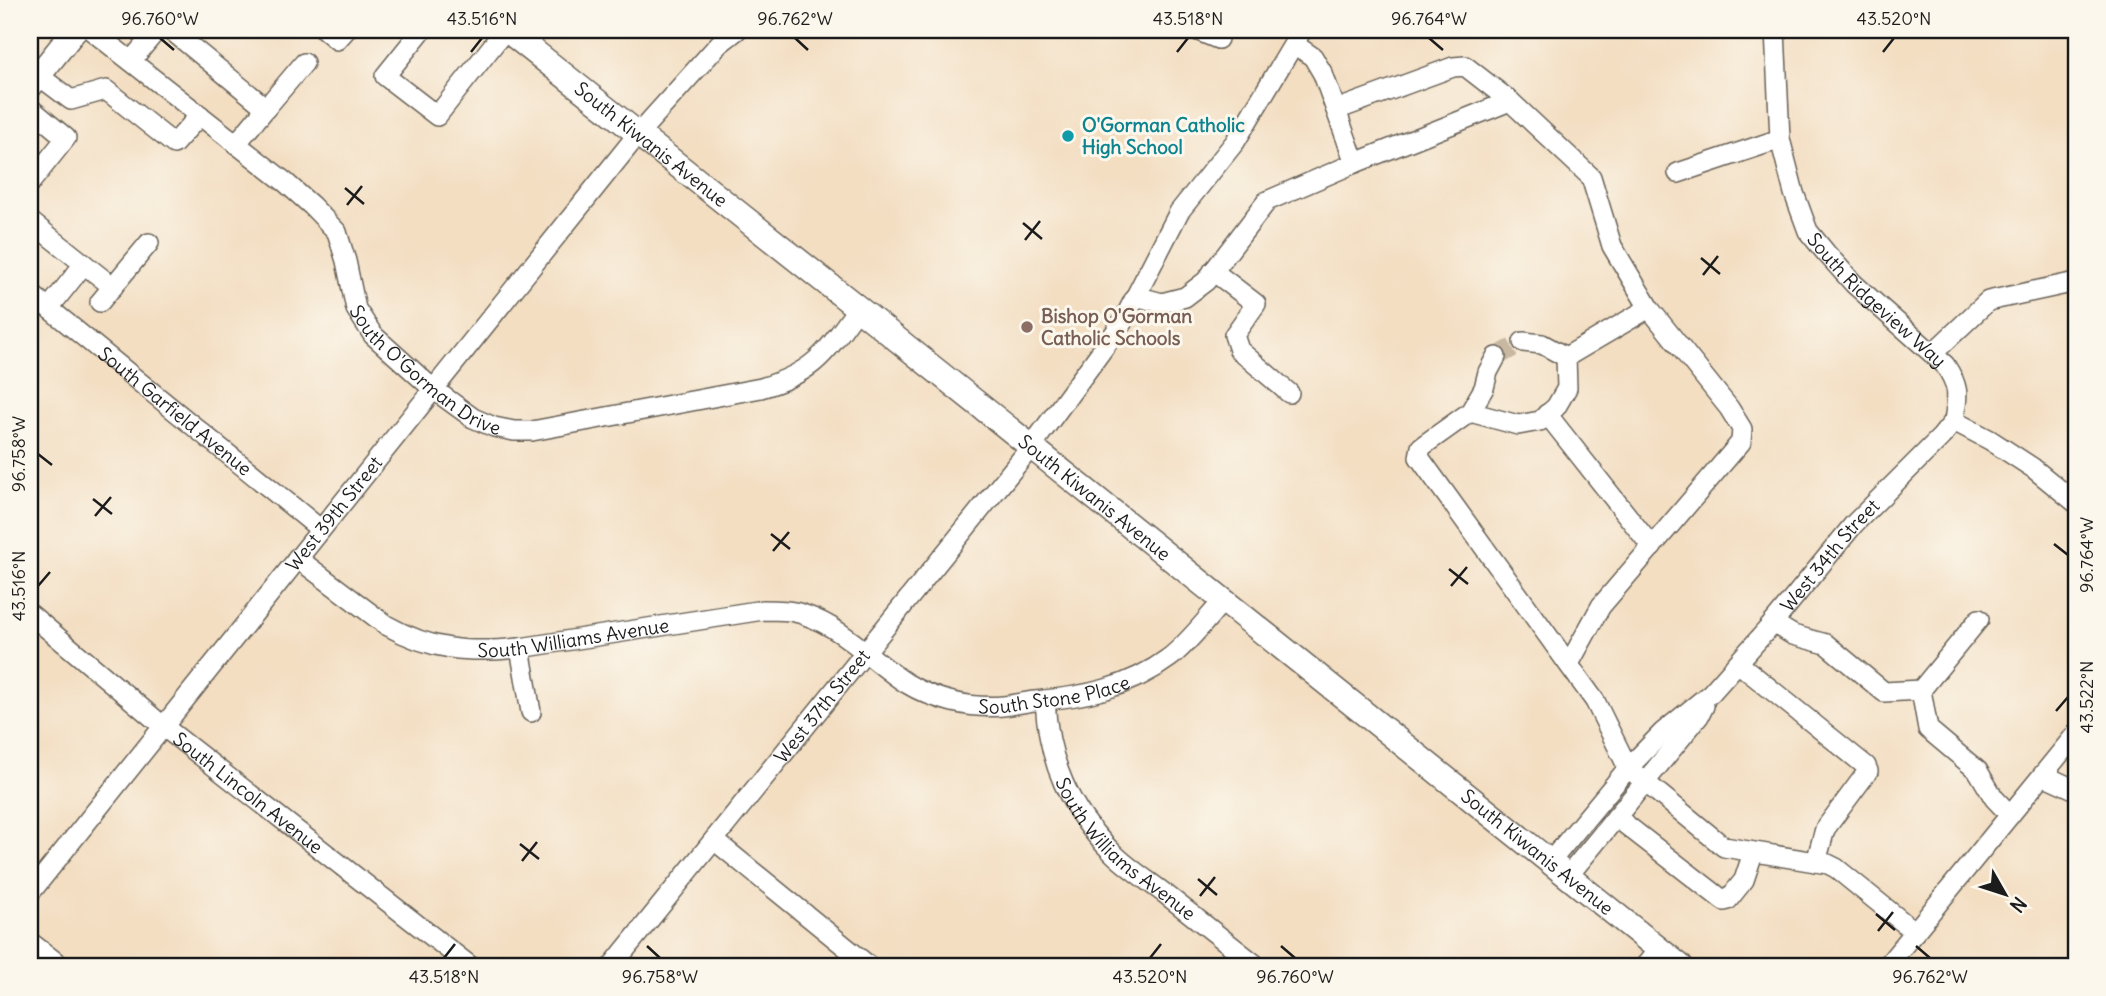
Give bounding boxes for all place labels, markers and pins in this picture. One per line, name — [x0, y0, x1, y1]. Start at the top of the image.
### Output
place label: O'Gorman Catholic High School — [1082, 113, 1245, 159]
marker: O'Gorman Catholic High School — [1060, 128, 1076, 144]
place label: Bishop O'Gorman Catholic Schools — [1041, 304, 1192, 350]
marker: Bishop O'Gorman Catholic Schools — [1019, 319, 1035, 335]

